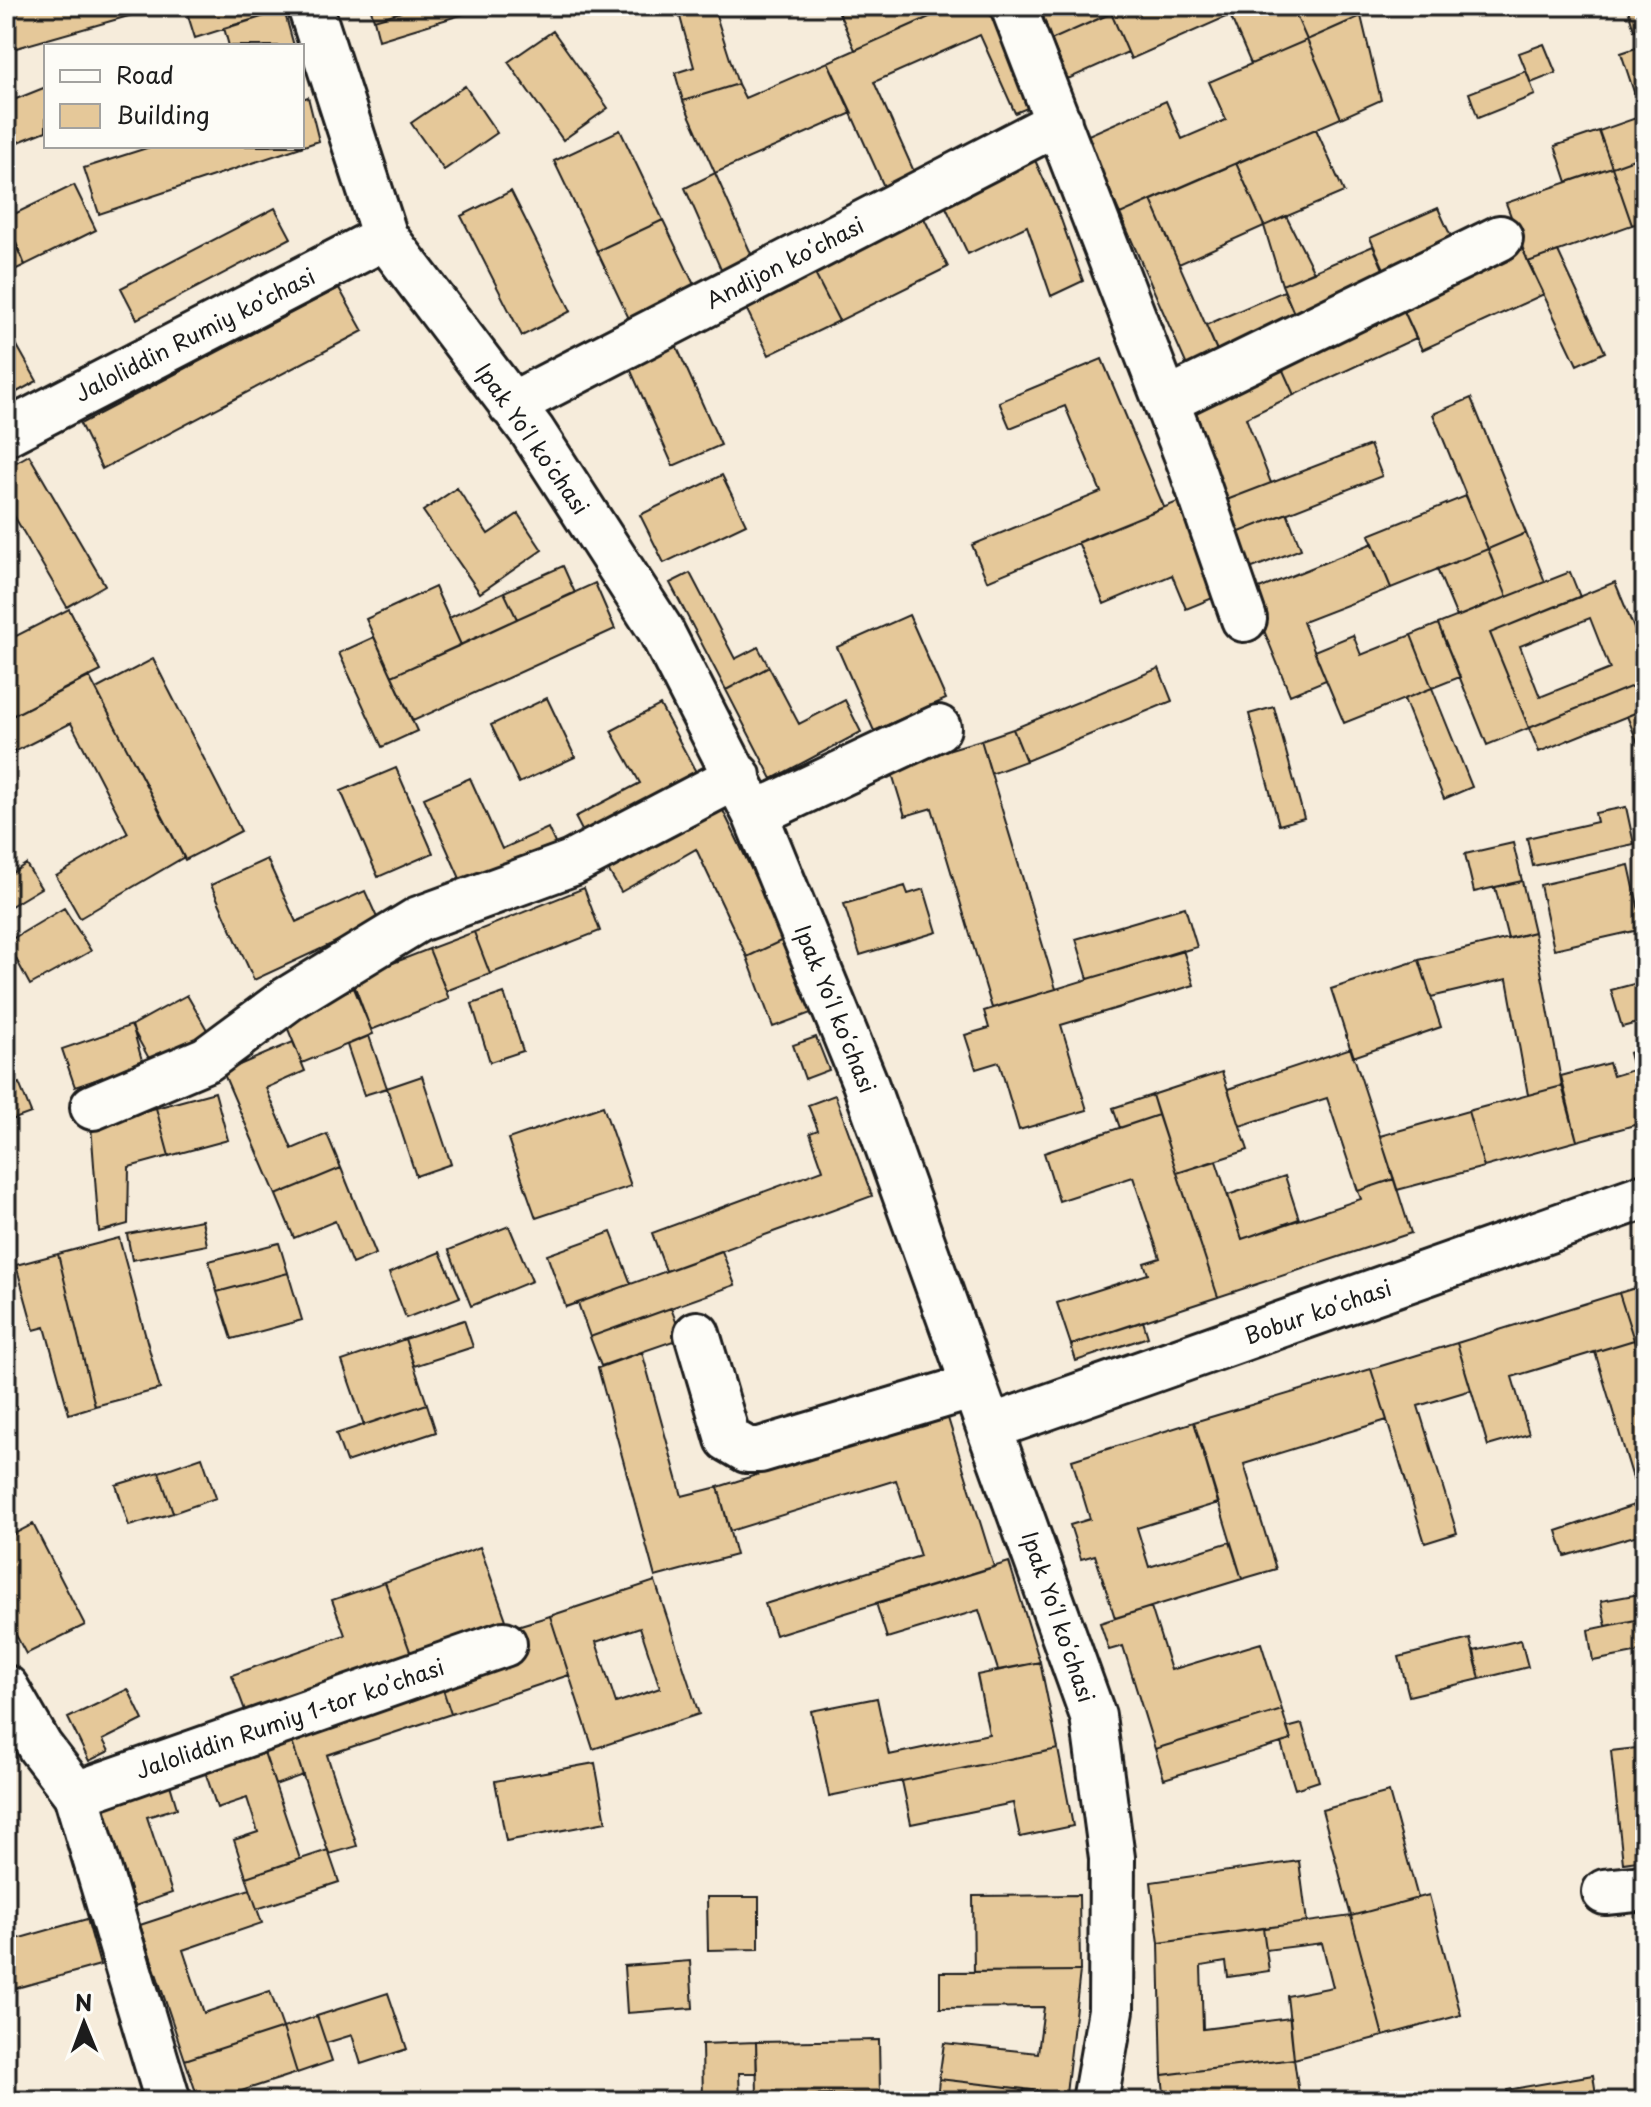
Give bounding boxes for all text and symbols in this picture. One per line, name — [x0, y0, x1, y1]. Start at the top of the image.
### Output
legend — [44, 44, 304, 148]
text: Road — [116, 56, 174, 92]
text: Building — [116, 96, 210, 132]
street label: Andijon koʻchasi — [699, 208, 869, 316]
street label: Jaloliddin Rumiy koʻchasi — [68, 259, 320, 409]
street label: Ipak Yoʻl koʻchasi — [468, 355, 598, 521]
street label: Ipak Yoʻl koʻchasi — [788, 919, 885, 1098]
street label: Bobur koʻchasi — [1240, 1270, 1395, 1351]
street label: Ipak Yoʻl koʻchasi — [1015, 1527, 1104, 1706]
street label: Jaloliddin Rumiy 1-tor koʼchasi — [131, 1649, 448, 1786]
north arrow — [44, 1983, 124, 2063]
text: N — [75, 1985, 93, 2018]

